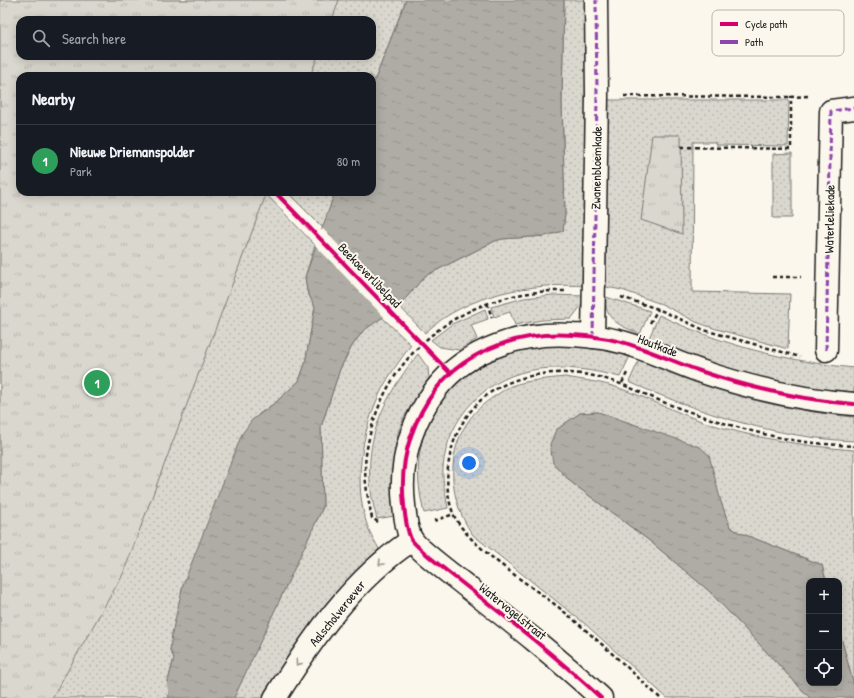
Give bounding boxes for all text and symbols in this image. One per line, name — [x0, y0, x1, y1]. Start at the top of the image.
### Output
legend — [712, 10, 844, 56]
search box — [16, 16, 376, 60]
text: Cycle path — [745, 17, 788, 31]
icon: search — [30, 27, 52, 49]
text: Search here — [62, 28, 126, 49]
text: Path — [745, 35, 763, 49]
text: Nearby — [32, 87, 75, 110]
street label: Zwanenbloemkade — [586, 126, 606, 210]
text: Nieuwe Driemanspolder — [70, 141, 195, 162]
text: 1 — [43, 152, 47, 170]
text: 80 m — [337, 152, 360, 170]
text: Park — [70, 162, 92, 180]
street label: Waterleliekade — [819, 185, 839, 253]
street label: Beekoeverlibelpad — [334, 238, 406, 312]
street label: Houtkade — [635, 329, 681, 361]
pin: 1 — [84, 368, 110, 398]
your location — [459, 453, 479, 473]
one-way arrow — [378, 558, 386, 566]
street label: Aalscholveroever — [305, 576, 369, 650]
street label: Watervogelstraat — [476, 578, 551, 644]
map controls — [806, 578, 842, 686]
button: + — [806, 578, 842, 614]
button: − — [806, 614, 842, 650]
button: locate — [806, 650, 842, 686]
one-way arrow — [295, 659, 303, 666]

